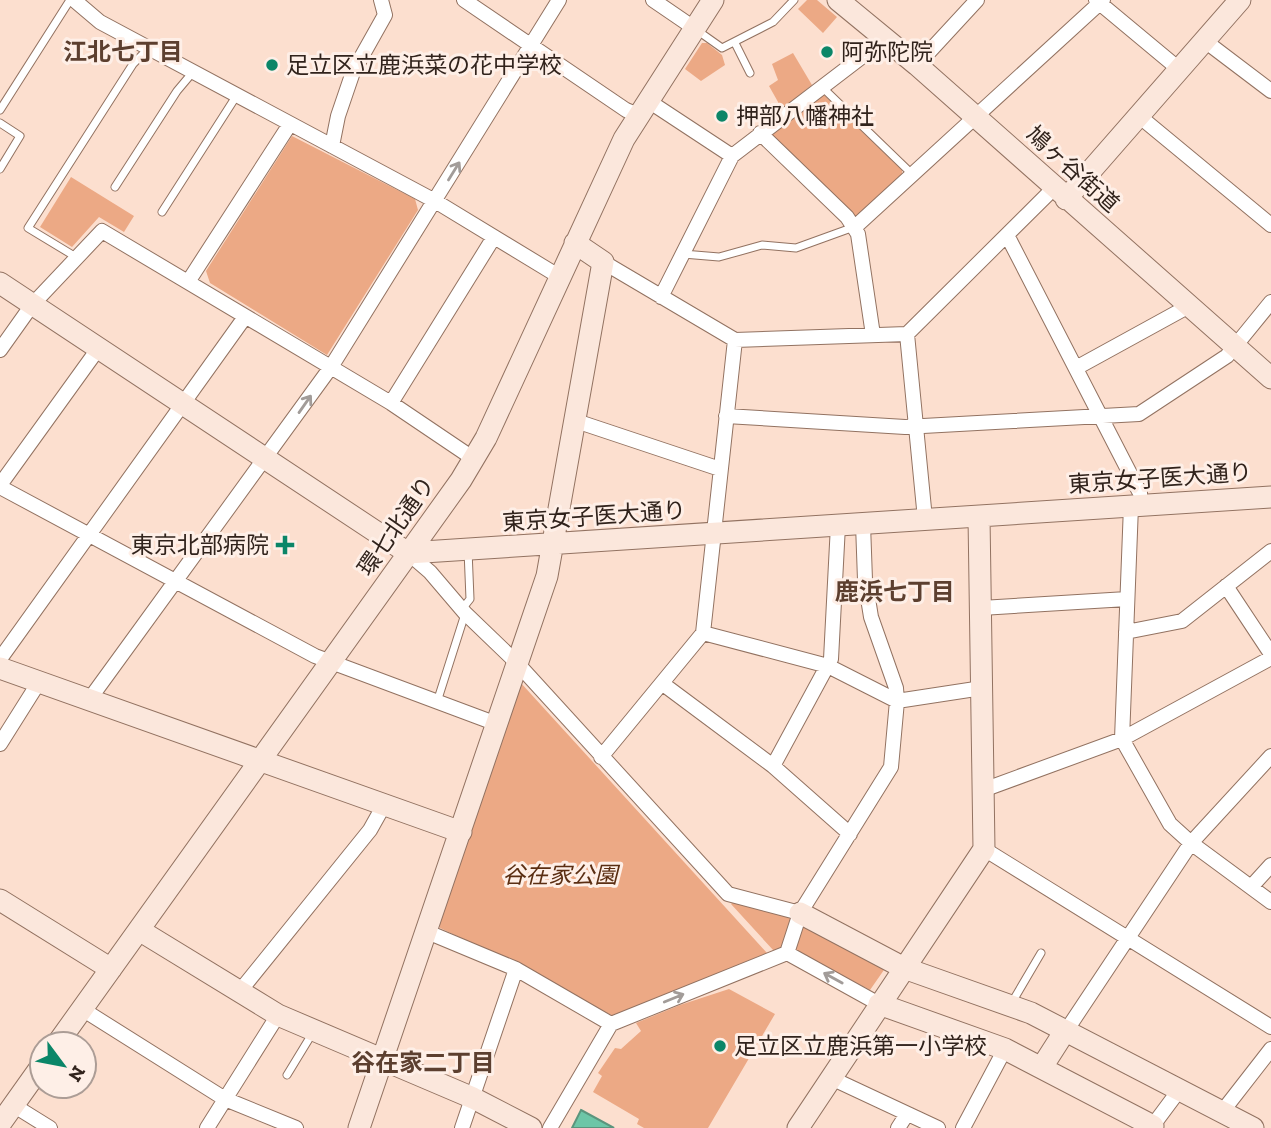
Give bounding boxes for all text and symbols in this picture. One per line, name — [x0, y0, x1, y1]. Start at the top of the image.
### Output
district label: 江北七丁目 — [63, 37, 183, 66]
place label: 阿弥陀院 — [841, 38, 933, 66]
marker: 阿弥陀院 — [819, 44, 835, 60]
place label: 足立区立鹿浜菜の花中学校 — [286, 51, 562, 79]
marker: 足立区立鹿浜菜の花中学校 — [264, 57, 280, 73]
place label: 押部八幡神社 — [736, 102, 874, 130]
marker: 押部八幡神社 — [714, 108, 730, 124]
street label: 鳩ヶ谷街道 — [1021, 120, 1125, 218]
one-way arrow — [447, 161, 461, 181]
one-way arrow — [298, 395, 312, 414]
street label: 東京女子医大通り — [1067, 458, 1253, 498]
street label: 環七北通り — [352, 471, 440, 581]
street label: 東京女子医大通り — [501, 496, 687, 536]
place label: 東京北部病院 — [131, 531, 269, 559]
marker: 東京北部病院 — [275, 535, 295, 555]
district label: 鹿浜七丁目 — [835, 577, 955, 606]
park label: 谷在家公園 — [503, 861, 621, 889]
one-way arrow — [823, 971, 844, 984]
one-way arrow — [663, 991, 685, 1004]
north arrow — [28, 1030, 98, 1100]
place label: 足立区立鹿浜第一小学校 — [734, 1032, 987, 1060]
marker: 足立区立鹿浜第一小学校 — [712, 1038, 728, 1054]
district label: 谷在家二丁目 — [351, 1048, 495, 1077]
text: N — [63, 1062, 91, 1086]

